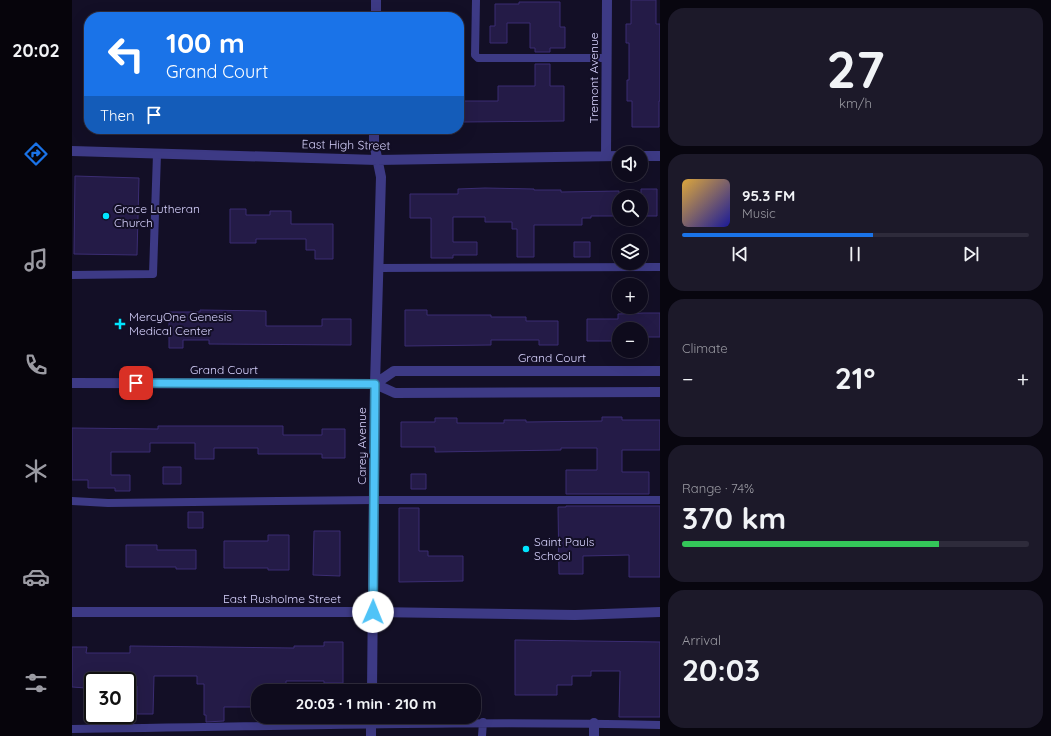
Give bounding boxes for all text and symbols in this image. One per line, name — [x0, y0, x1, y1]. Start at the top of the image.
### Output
text: 100 m — [166, 25, 245, 60]
icon: left — [100, 28, 152, 80]
street label: Tremont Avenue — [586, 32, 601, 124]
text: 27 — [826, 36, 885, 101]
text: 20:02 — [12, 39, 60, 62]
text: Grand Court — [166, 60, 268, 83]
text: km/h — [839, 95, 872, 111]
icon: arrive — [143, 104, 165, 126]
text: Then — [100, 106, 135, 125]
street label: East High Street — [302, 136, 390, 153]
icon: directions — [22, 140, 50, 168]
map controls — [612, 146, 648, 358]
button: sound — [612, 146, 648, 182]
text: 95.3 FM — [742, 186, 795, 205]
button: search — [612, 190, 648, 226]
place label: Grace Lutheran Church — [114, 201, 200, 230]
text: Music — [742, 205, 776, 221]
marker: Grace Lutheran Church — [101, 211, 111, 221]
button: layers — [612, 234, 648, 270]
icon: previous — [729, 243, 751, 265]
icon: pause — [844, 243, 866, 265]
icon: next — [960, 243, 982, 265]
icon: music — [22, 246, 50, 274]
button: + — [612, 278, 648, 314]
place label: MercyOne Genesis Medical Center — [129, 309, 232, 338]
marker: MercyOne Genesis Medical Center — [114, 318, 126, 330]
button: − — [612, 322, 648, 358]
text: Climate — [682, 340, 728, 356]
street label: Grand Court — [518, 350, 586, 365]
icon: phone — [22, 351, 50, 379]
text: 21° — [835, 359, 875, 397]
street label: Grand Court — [190, 362, 258, 377]
text: − — [682, 365, 693, 393]
text: + — [1017, 365, 1029, 393]
pin — [119, 366, 153, 400]
icon: arrive — [125, 372, 147, 394]
street label: Carey Avenue — [354, 407, 369, 485]
icon: climate — [22, 457, 50, 485]
text: Range · 74% — [682, 480, 754, 496]
text: 370 km — [682, 499, 786, 537]
place label: Saint Pauls School — [534, 534, 595, 563]
marker: Saint Pauls School — [521, 544, 531, 554]
icon: car — [22, 563, 50, 591]
street label: East Rusholme Street — [223, 591, 341, 606]
position arrow — [352, 591, 394, 633]
text: Arrival — [682, 632, 721, 648]
text: 20:03 — [682, 651, 760, 689]
icon: filters — [22, 669, 50, 697]
speed limit sign: 30 — [84, 672, 136, 724]
text: 20:03 · 1 min · 210 m — [296, 694, 436, 713]

